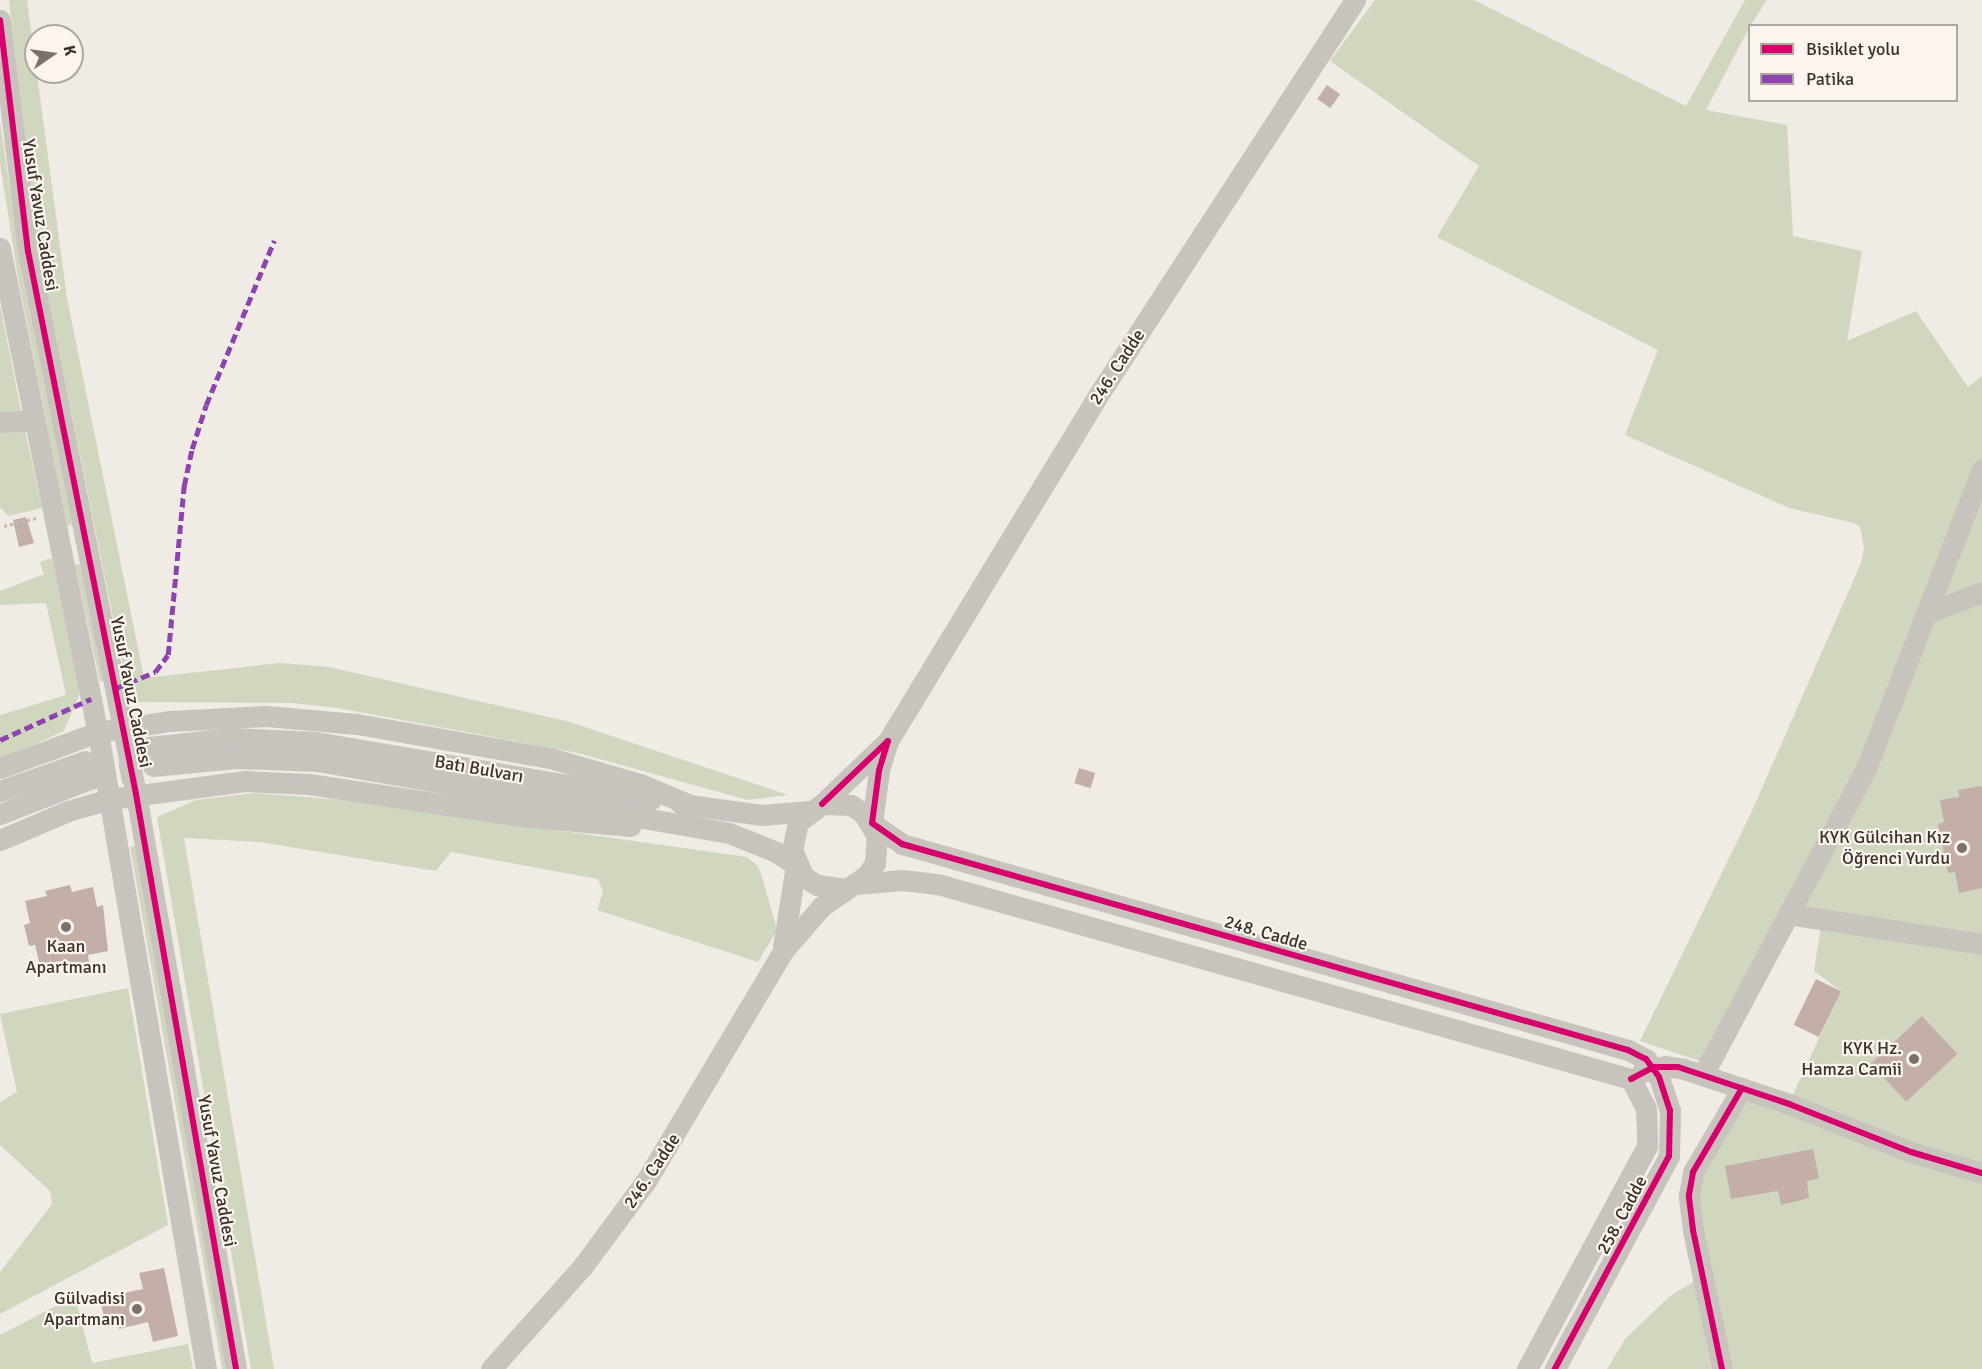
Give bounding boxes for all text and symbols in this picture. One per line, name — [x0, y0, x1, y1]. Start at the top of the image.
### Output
north arrow — [24, 24, 84, 84]
legend — [1748, 24, 1958, 102]
text: Bisiklet yolu — [1806, 38, 1900, 60]
text: K — [59, 43, 80, 57]
text: Patika — [1806, 68, 1854, 90]
street label: Yusuf Yavuz Caddesi — [17, 137, 63, 293]
street label: 246. Cadde — [1085, 325, 1149, 409]
street label: Yusuf Yavuz Caddesi — [106, 615, 156, 769]
street label: Batı Bulvarı — [433, 751, 525, 787]
place label: KYK Gülcihan Kız Öğrenci Yurdu — [1819, 827, 1950, 870]
marker: KYK Gülcihan Kız Öğrenci Yurdu — [1955, 841, 1969, 855]
street label: 248. Cadde — [1222, 911, 1310, 955]
marker: Kaan Apartmanı — [59, 920, 73, 934]
place label: Kaan Apartmanı — [25, 936, 107, 978]
place label: KYK Hz. Hamza Camii — [1801, 1038, 1902, 1080]
marker: KYK Hz. Hamza Camii — [1907, 1052, 1921, 1066]
street label: Yusuf Yavuz Caddesi — [193, 1093, 241, 1249]
street label: 246. Cadde — [619, 1129, 685, 1213]
street label: 258. Cadde — [1592, 1172, 1652, 1258]
place label: Gülvadisi Apartmanı — [44, 1288, 125, 1330]
marker: Gülvadisi Apartmanı — [130, 1302, 144, 1316]

